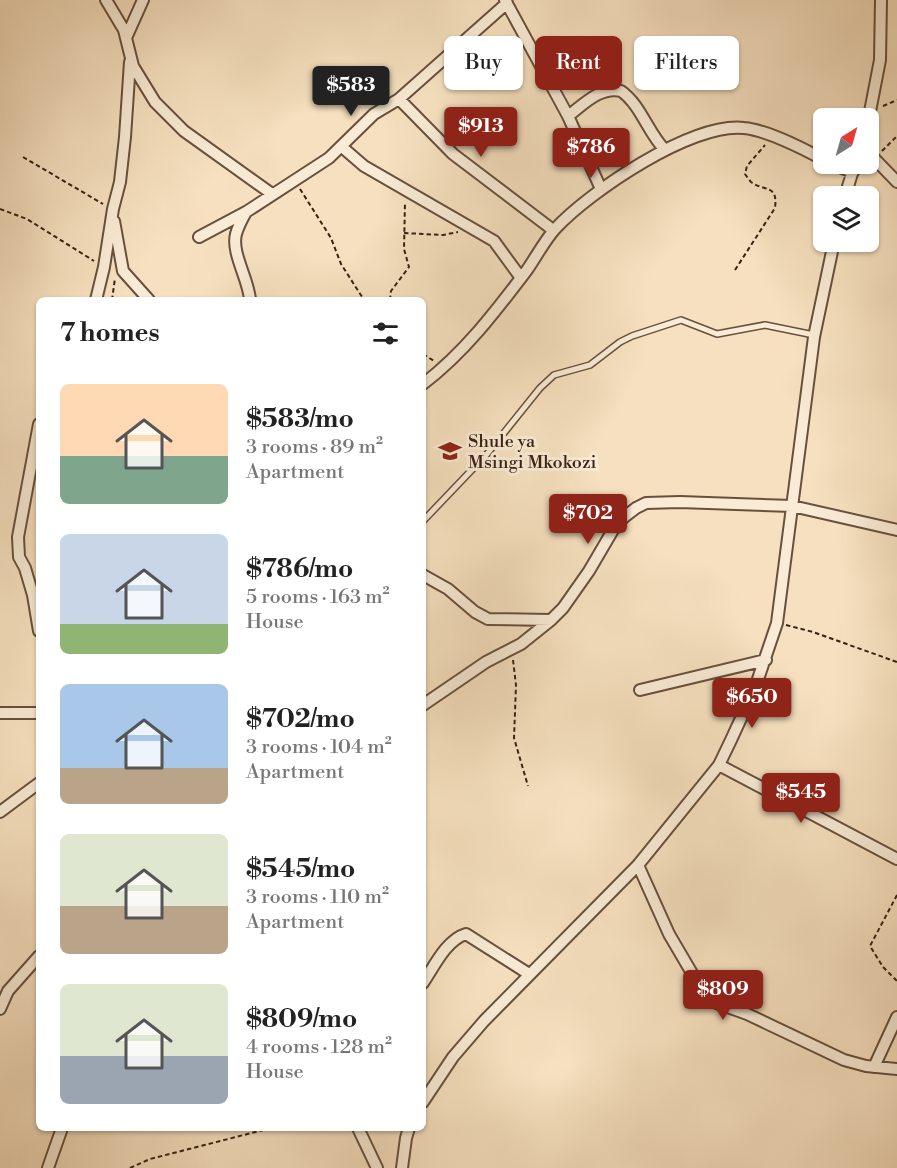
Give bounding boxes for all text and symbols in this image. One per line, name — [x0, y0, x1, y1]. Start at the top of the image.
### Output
chip: Buy — [444, 36, 523, 90]
chip: Rent — [535, 36, 622, 90]
chip: Filters — [634, 36, 739, 90]
pin: $583 — [315, 66, 387, 117]
text: $583 — [326, 73, 376, 98]
pin: $913 — [445, 107, 517, 158]
north arrow — [813, 108, 879, 174]
map controls — [813, 108, 879, 252]
text: $913 — [458, 114, 504, 139]
pin: $786 — [555, 128, 627, 179]
text: $786 — [567, 135, 615, 160]
button: layers — [813, 186, 879, 252]
text: 7 homes — [60, 317, 160, 349]
icon: filters — [369, 317, 402, 350]
text: $583/mo — [246, 403, 354, 435]
icon: home — [108, 408, 180, 480]
place label: Shule ya Msingi Mkokozi — [468, 430, 597, 474]
text: 3 rooms · 89 m² — [246, 435, 383, 460]
school or university icon: Shule ya Msingi Mkokozi — [437, 438, 463, 464]
text: Apartment — [246, 460, 344, 485]
pin: $702 — [552, 494, 624, 545]
text: $702 — [563, 501, 613, 526]
text: $786/mo — [246, 553, 353, 585]
icon: home — [108, 558, 180, 630]
text: 5 rooms · 163 m² — [246, 585, 390, 610]
text: House — [246, 610, 304, 635]
pin: $650 — [716, 678, 788, 729]
text: $650 — [726, 685, 778, 710]
text: $702/mo — [246, 703, 355, 735]
icon: home — [108, 708, 180, 780]
text: 3 rooms · 104 m² — [246, 735, 392, 760]
text: Apartment — [246, 760, 344, 785]
pin: $545 — [765, 773, 837, 824]
text: $545 — [776, 780, 826, 805]
text: $545/mo — [246, 853, 355, 885]
icon: home — [108, 858, 180, 930]
text: 3 rooms · 110 m² — [246, 885, 389, 910]
text: Apartment — [246, 910, 344, 935]
pin: $809 — [687, 970, 759, 1021]
text: $809 — [697, 977, 749, 1002]
text: $809/mo — [246, 1003, 357, 1035]
icon: home — [108, 1008, 180, 1080]
text: 4 rooms · 128 m² — [246, 1035, 392, 1060]
text: House — [246, 1060, 304, 1085]

